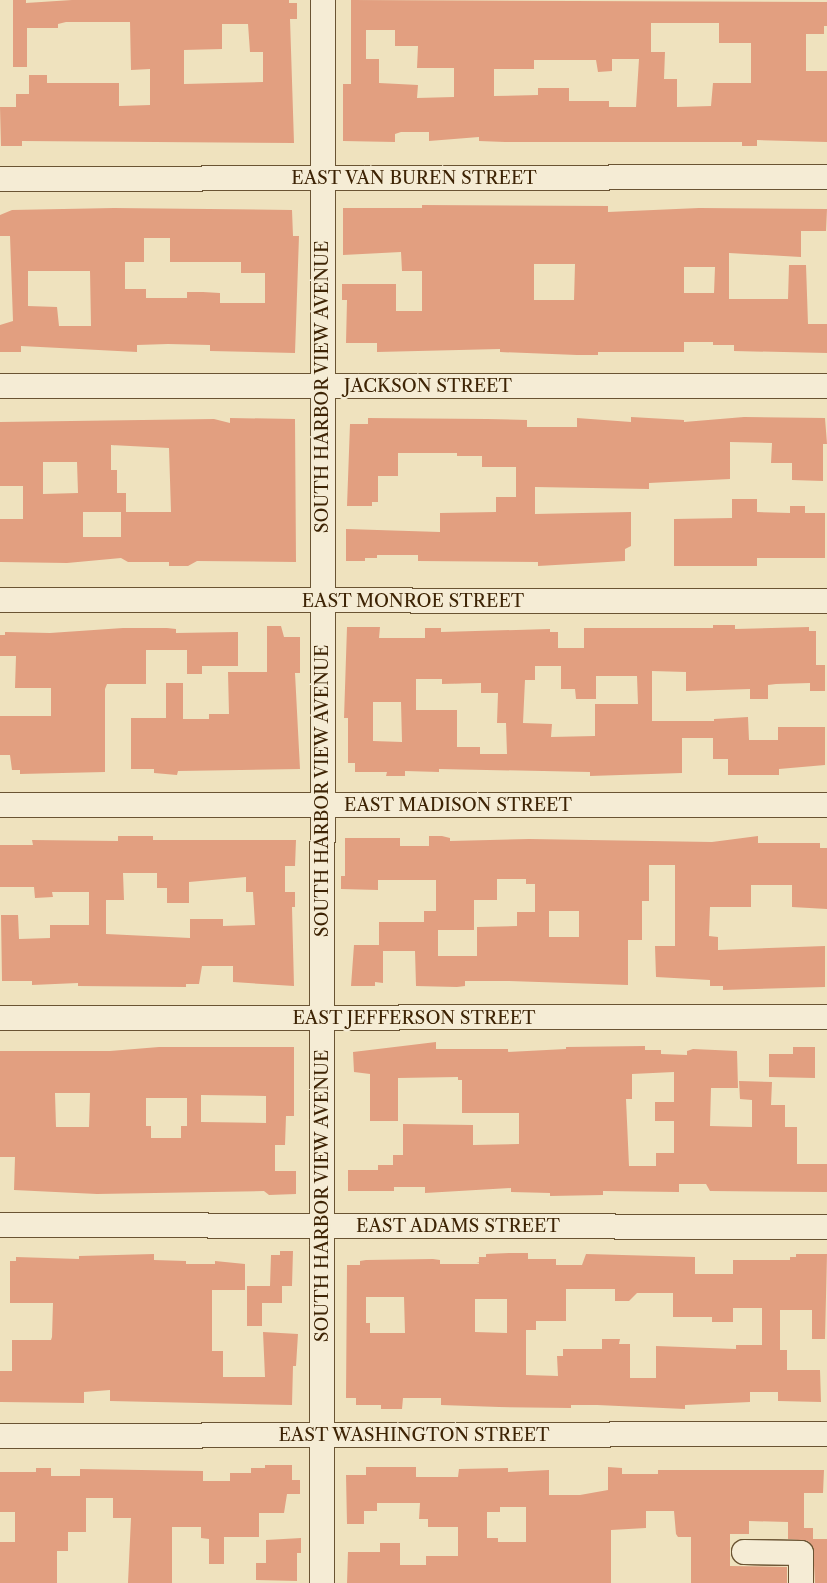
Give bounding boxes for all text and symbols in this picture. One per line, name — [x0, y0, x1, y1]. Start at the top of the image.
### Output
street label: EAST VAN BUREN STREET — [291, 167, 537, 189]
street label: SOUTH HARBOR VIEW AVENUE — [311, 239, 333, 535]
street label: JACKSON STREET — [344, 375, 512, 397]
street label: EAST MONROE STREET — [301, 590, 525, 612]
street label: SOUTH HARBOR VIEW AVENUE — [311, 643, 333, 939]
street label: EAST MADISON STREET — [344, 794, 572, 816]
street label: EAST JEFFERSON STREET — [292, 1007, 536, 1029]
street label: SOUTH HARBOR VIEW AVENUE — [311, 1048, 333, 1344]
street label: EAST ADAMS STREET — [356, 1215, 560, 1237]
street label: EAST WASHINGTON STREET — [278, 1424, 550, 1446]

